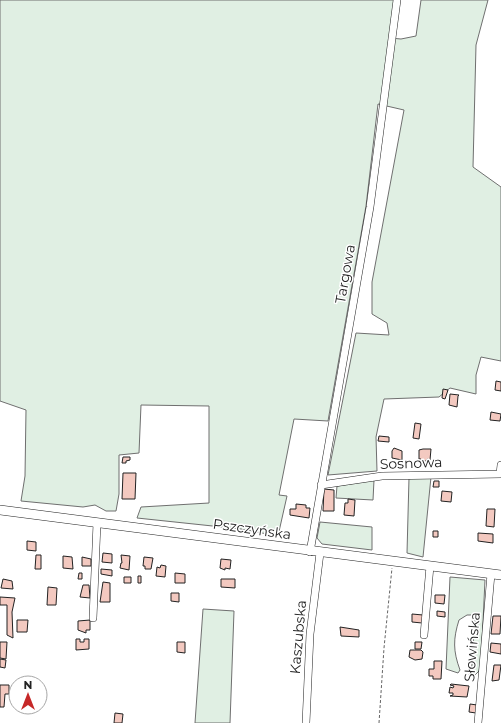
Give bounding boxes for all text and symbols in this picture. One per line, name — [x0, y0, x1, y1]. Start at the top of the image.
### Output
street label: Targowa — [331, 243, 359, 305]
street label: Sosnowa — [379, 453, 443, 473]
street label: Pszczyńska — [212, 515, 292, 543]
street label: Kaszubska — [286, 599, 310, 675]
street label: Słowińska — [460, 611, 484, 683]
north arrow — [8, 675, 48, 715]
text: N — [24, 678, 32, 692]

